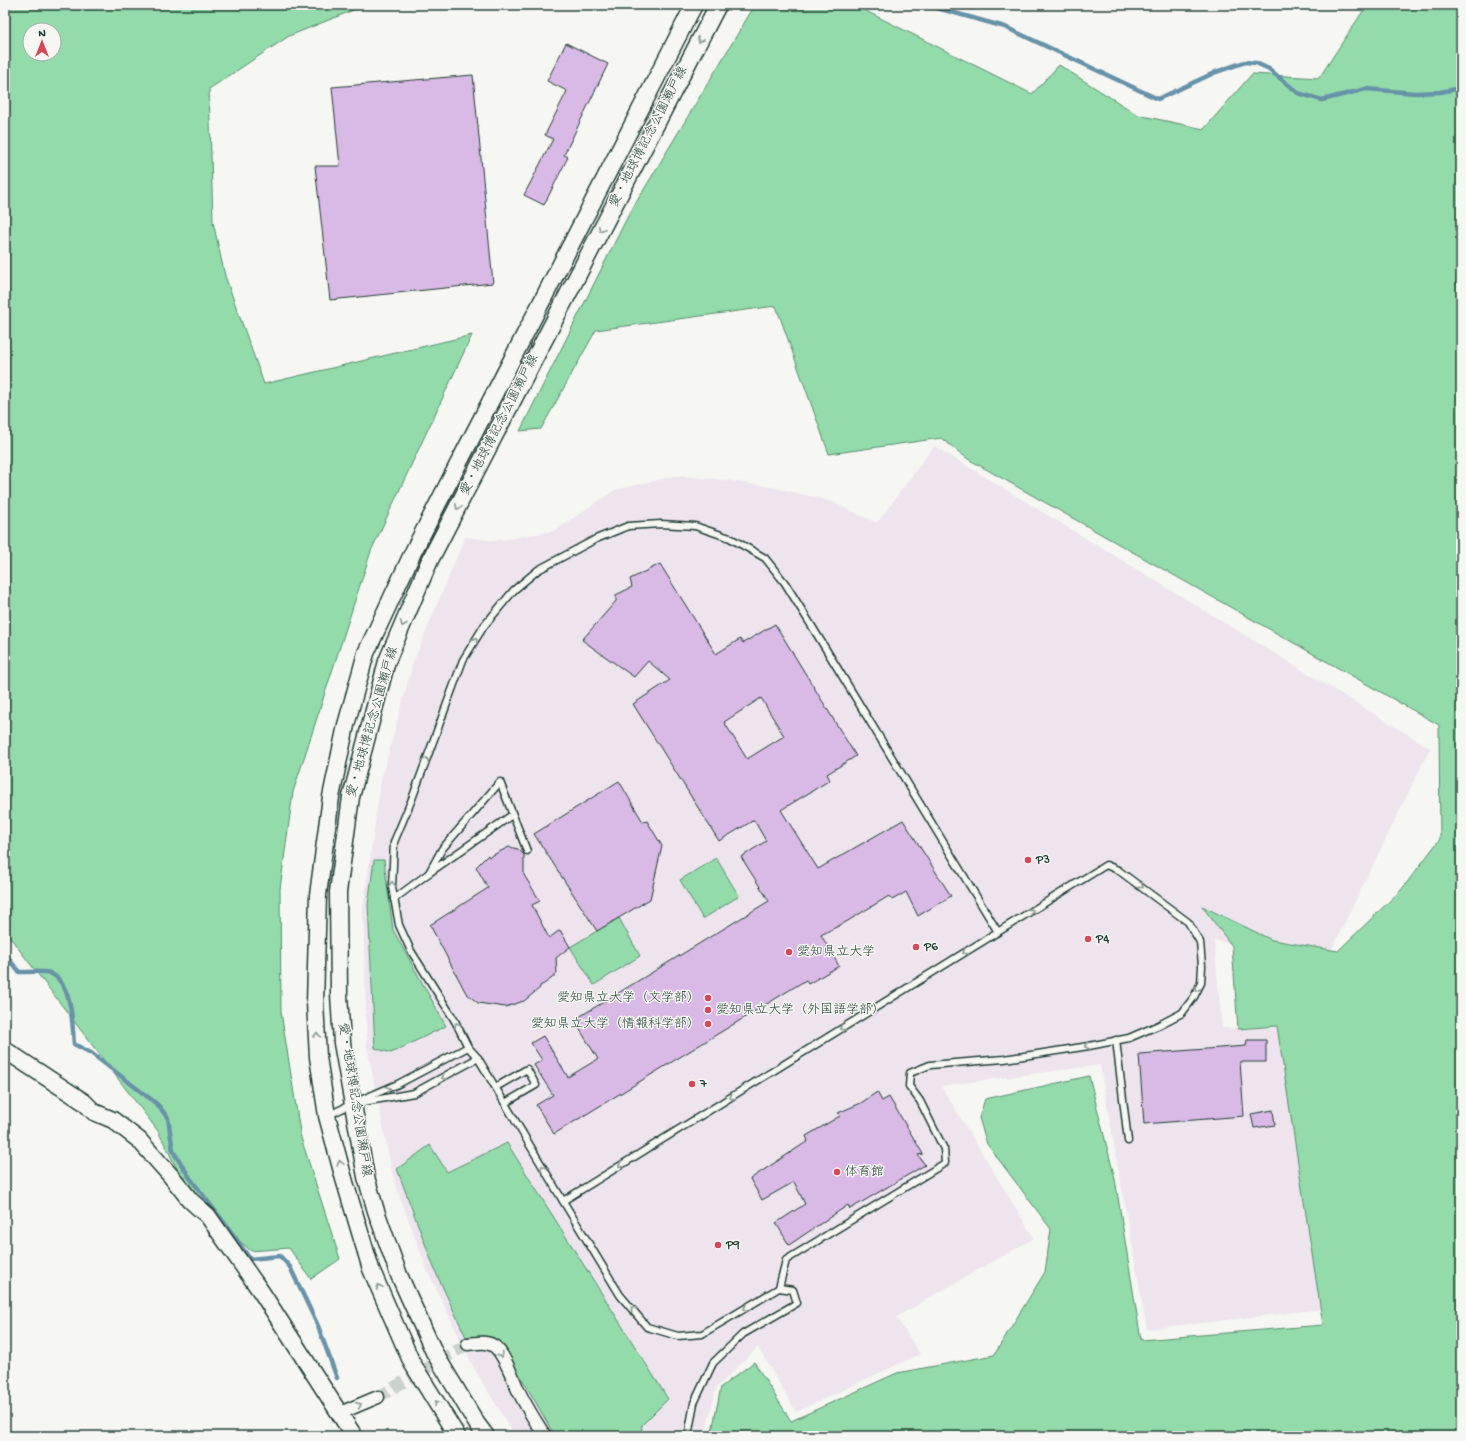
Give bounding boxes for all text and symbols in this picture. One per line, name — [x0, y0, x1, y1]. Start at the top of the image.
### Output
north arrow — [22, 22, 62, 62]
text: N — [38, 28, 46, 40]
one-way arrow — [697, 35, 704, 43]
street label: 愛・地球博記念公園瀬戸線 — [606, 63, 692, 210]
one-way arrow — [598, 225, 606, 233]
street label: 愛・地球博記念公園瀬戸線 — [457, 351, 543, 498]
one-way arrow — [455, 502, 462, 510]
one-way arrow — [400, 620, 408, 628]
one-way arrow — [471, 637, 478, 644]
street label: 愛・地球博記念公園瀬戸線 — [343, 644, 402, 799]
one-way arrow — [422, 757, 430, 764]
place label: P3 — [1035, 853, 1050, 868]
marker: P3 — [1023, 855, 1033, 865]
one-way arrow — [388, 881, 397, 887]
one-way arrow — [1137, 881, 1144, 888]
one-way arrow — [1027, 908, 1034, 916]
place label: P4 — [1095, 932, 1109, 947]
marker: P4 — [1083, 934, 1093, 944]
place label: P6 — [923, 940, 938, 955]
marker: P6 — [911, 942, 921, 952]
place label: 愛知県立大学 — [797, 944, 875, 960]
marker: 愛知県立大学 — [784, 947, 794, 957]
one-way arrow — [962, 948, 969, 955]
one-way arrow — [1194, 985, 1202, 992]
place label: 愛知県立大学（文学部） — [557, 990, 700, 1006]
marker: 愛知県立大学（文学部） — [703, 993, 713, 1003]
place label: 愛知県立大学（外国語学部） — [716, 1002, 885, 1018]
marker: 愛知県立大学（外国語学部） — [703, 1005, 713, 1015]
place label: 愛知県立大学（情報科学部） — [531, 1016, 700, 1032]
marker: 愛知県立大学（情報科学部） — [703, 1019, 713, 1029]
street label: 愛・地球博記念公園瀬戸線 — [334, 1022, 375, 1179]
one-way arrow — [455, 1022, 462, 1029]
one-way arrow — [840, 1024, 847, 1031]
one-way arrow — [313, 1032, 322, 1038]
one-way arrow — [1084, 1041, 1090, 1050]
one-way arrow — [441, 1072, 449, 1079]
place label: 7 — [699, 1077, 708, 1092]
marker: 7 — [687, 1079, 697, 1089]
one-way arrow — [384, 1085, 391, 1093]
one-way arrow — [729, 1092, 736, 1100]
one-way arrow — [336, 1160, 345, 1167]
one-way arrow — [618, 1161, 625, 1168]
place label: 体育館 — [845, 1164, 884, 1180]
one-way arrow — [540, 1165, 547, 1172]
marker: 体育館 — [832, 1167, 842, 1177]
place label: P9 — [725, 1238, 740, 1253]
marker: P9 — [713, 1240, 723, 1250]
one-way arrow — [376, 1283, 384, 1291]
one-way arrow — [743, 1303, 750, 1310]
one-way arrow — [630, 1307, 637, 1314]
one-way arrow — [496, 1351, 504, 1358]
one-way arrow — [434, 1400, 442, 1407]
one-way arrow — [355, 1402, 362, 1410]

